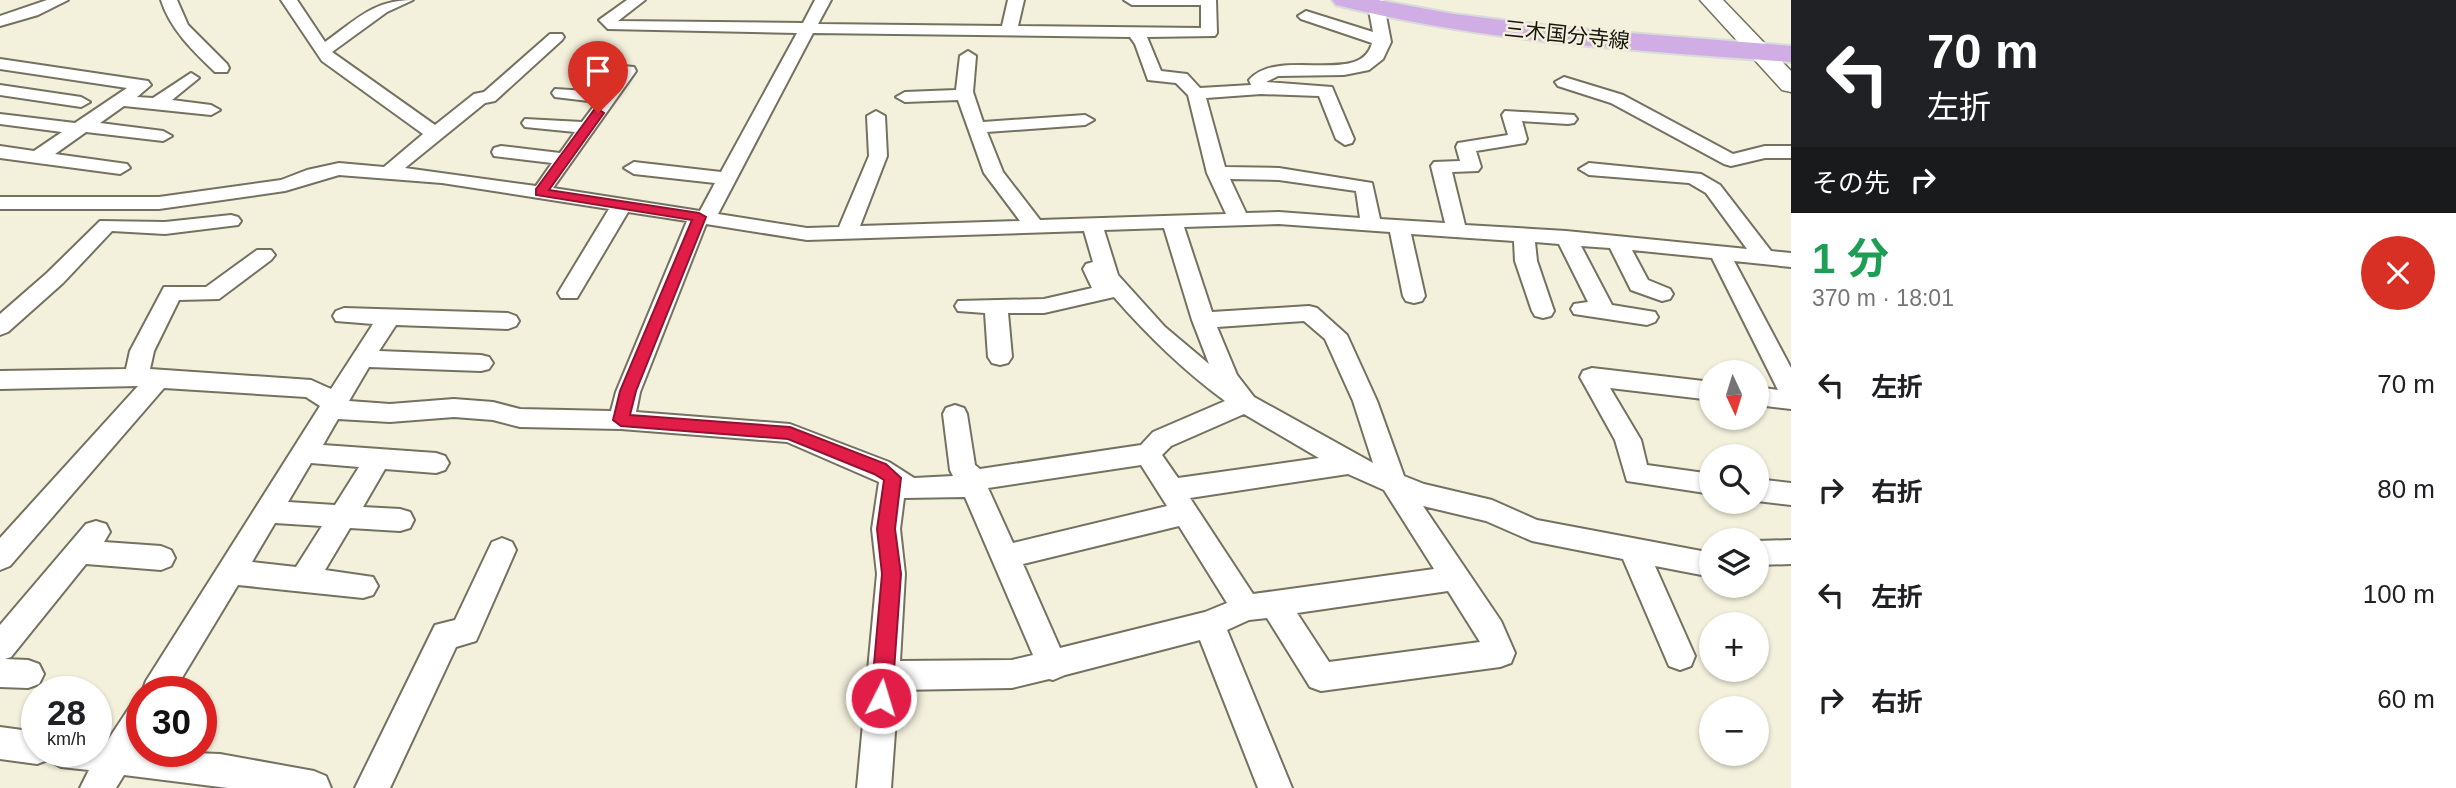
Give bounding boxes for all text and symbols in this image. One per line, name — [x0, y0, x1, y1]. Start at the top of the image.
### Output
street label: 三木国分寺線 — [1503, 16, 1631, 53]
text: 70 m — [1927, 24, 2039, 78]
icon: left — [1812, 28, 1903, 119]
pin — [568, 41, 628, 113]
icon: arrive — [579, 52, 617, 90]
text: 左折 — [1927, 89, 1991, 125]
icon: right — [1904, 161, 1942, 199]
text: その先 — [1812, 168, 1890, 198]
text: 1 分 — [1812, 235, 1889, 282]
button: close — [2361, 236, 2435, 310]
text: 370 m · 18:01 — [1812, 285, 1954, 311]
north arrow — [1699, 360, 1769, 430]
map controls — [1699, 360, 1769, 766]
icon: left — [1812, 366, 1850, 404]
text: 70 m — [2377, 369, 2435, 399]
text: 左折 — [1871, 372, 1923, 402]
button: search — [1699, 444, 1769, 514]
icon: right — [1812, 471, 1850, 509]
text: 80 m — [2377, 474, 2435, 504]
text: 右折 — [1871, 477, 1923, 507]
button: layers — [1699, 528, 1769, 598]
icon: left — [1812, 576, 1850, 614]
text: 100 m — [2363, 579, 2435, 609]
text: 左折 — [1871, 582, 1923, 612]
button: + — [1699, 612, 1769, 682]
position arrow — [844, 661, 918, 735]
speed limit sign: 30 — [126, 676, 217, 767]
icon: right — [1812, 681, 1850, 719]
text: 60 m — [2377, 684, 2435, 714]
text: 右折 — [1871, 687, 1923, 717]
text: 28 — [47, 693, 86, 732]
button: − — [1699, 696, 1769, 766]
text: km/h — [47, 729, 86, 749]

